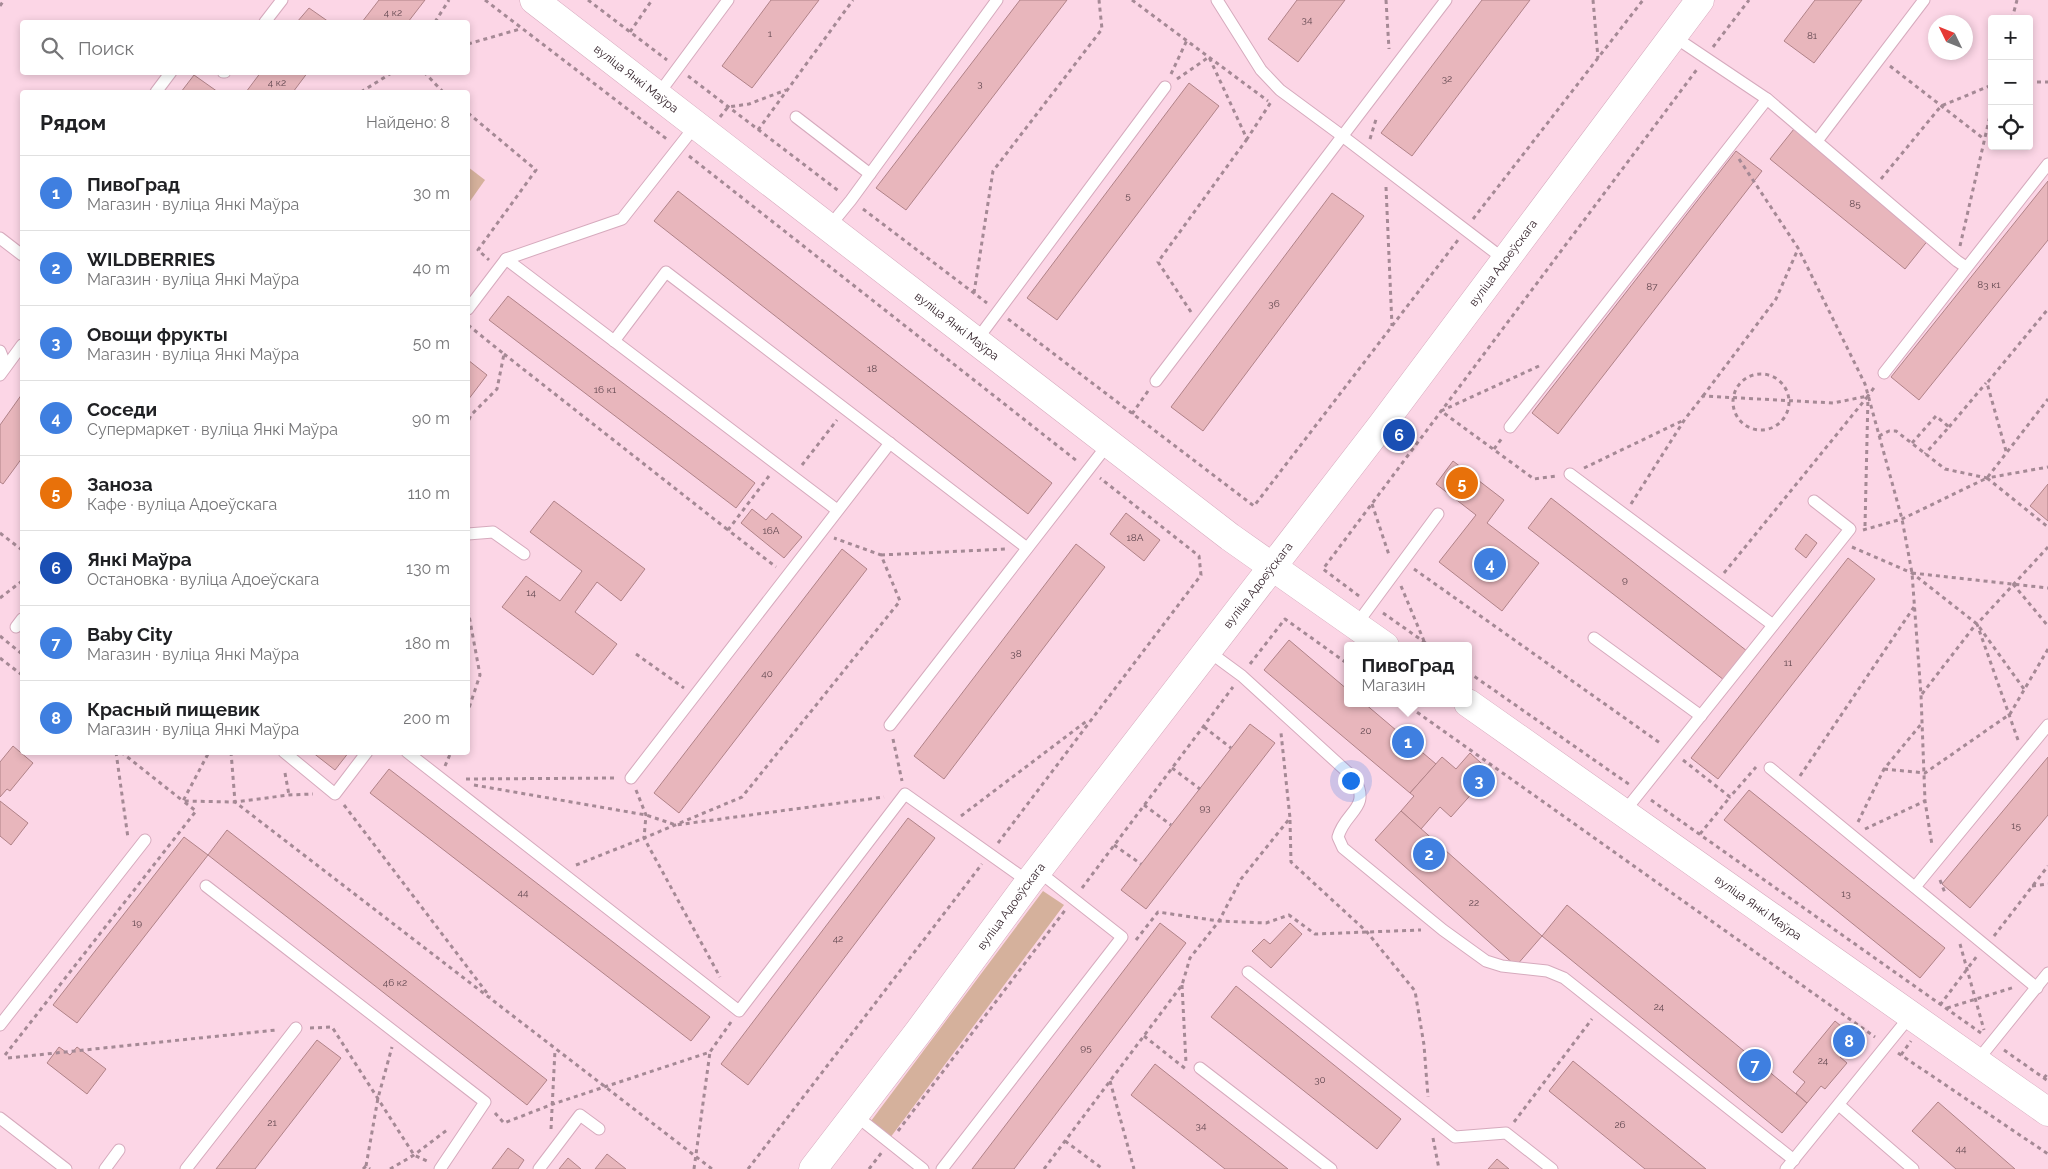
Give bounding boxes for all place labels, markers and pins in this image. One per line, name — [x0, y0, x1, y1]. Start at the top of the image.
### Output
pin: 6 — [1383, 416, 1415, 454]
pin: 5 — [1446, 464, 1478, 502]
pin: 4 — [1474, 545, 1506, 583]
pin: 1 — [1392, 723, 1424, 761]
pin: 3 — [1463, 762, 1495, 800]
pin: 2 — [1413, 835, 1445, 873]
pin: 8 — [1833, 1022, 1865, 1060]
pin: 7 — [1739, 1046, 1771, 1084]

